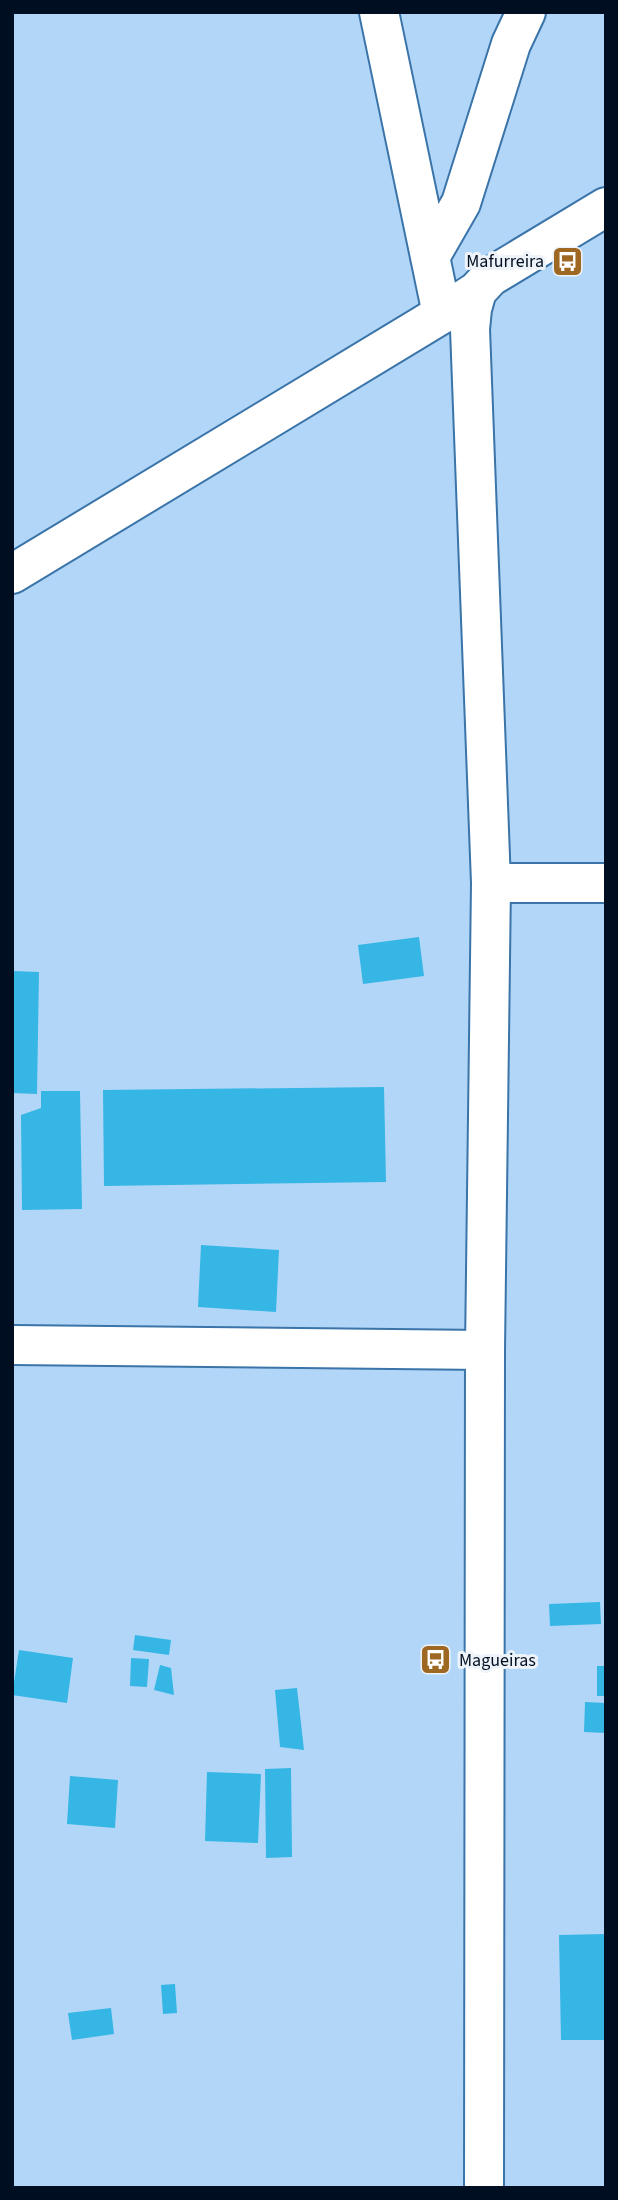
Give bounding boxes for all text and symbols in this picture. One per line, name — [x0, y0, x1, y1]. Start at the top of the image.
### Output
bus stop icon: Mafurreira — [550, 244, 584, 278]
place label: Mafurreira — [466, 249, 544, 274]
bus stop icon: Magueiras — [419, 1643, 453, 1677]
place label: Magueiras — [459, 1648, 536, 1673]

